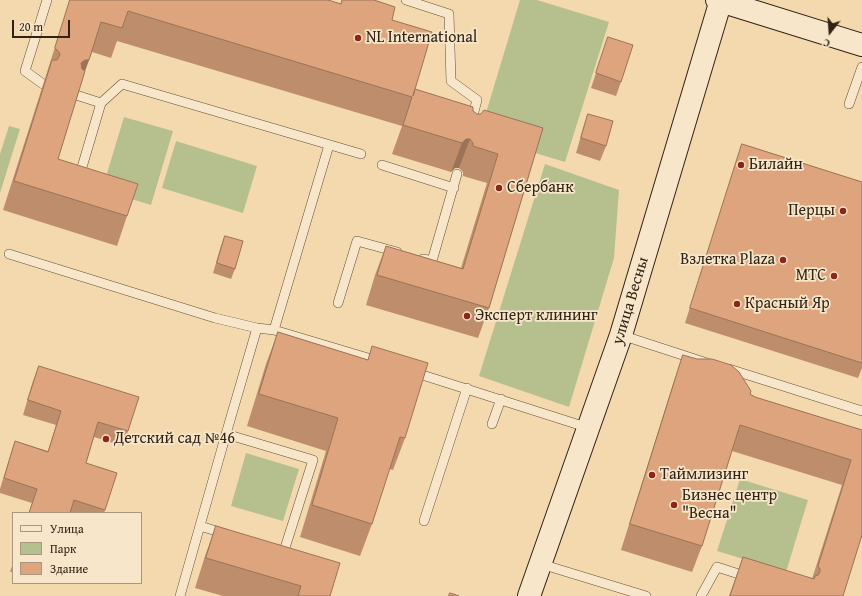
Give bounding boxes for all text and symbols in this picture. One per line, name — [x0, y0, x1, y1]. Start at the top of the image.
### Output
scale bar — [14, 12, 72, 38]
north arrow — [810, 12, 850, 52]
text: 20 m — [19, 18, 43, 35]
place label: NL International — [366, 28, 477, 48]
marker: NL International — [353, 33, 363, 43]
text: С — [821, 35, 832, 52]
place label: Билайн — [749, 155, 803, 175]
marker: Билайн — [736, 160, 746, 170]
place label: Сбербанк — [507, 178, 574, 198]
marker: Сбербанк — [494, 183, 504, 193]
place label: Перцы — [788, 201, 835, 221]
marker: Перцы — [838, 206, 848, 216]
place label: Взлетка Plaza — [680, 250, 775, 270]
street label: улица Весны — [609, 255, 653, 347]
marker: Взлетка Plaza — [778, 255, 788, 265]
place label: МТС — [796, 266, 826, 286]
marker: МТС — [829, 271, 839, 281]
place label: Красный Яр — [745, 294, 830, 314]
marker: Красный Яр — [732, 299, 742, 309]
place label: Эксперт клининг — [475, 306, 598, 326]
marker: Эксперт клининг — [462, 311, 472, 321]
place label: Детский сад №46 — [114, 429, 235, 449]
marker: Детский сад №46 — [101, 434, 111, 444]
place label: Таймлизинг — [660, 465, 748, 485]
marker: Таймлизинг — [647, 470, 657, 480]
place label: Бизнес центр "Весна" — [682, 486, 777, 524]
marker: Бизнес центр "Весна" — [669, 500, 679, 510]
legend — [12, 512, 142, 584]
text: Улица — [50, 520, 84, 537]
text: Парк — [50, 540, 76, 557]
text: Здание — [50, 560, 88, 577]

